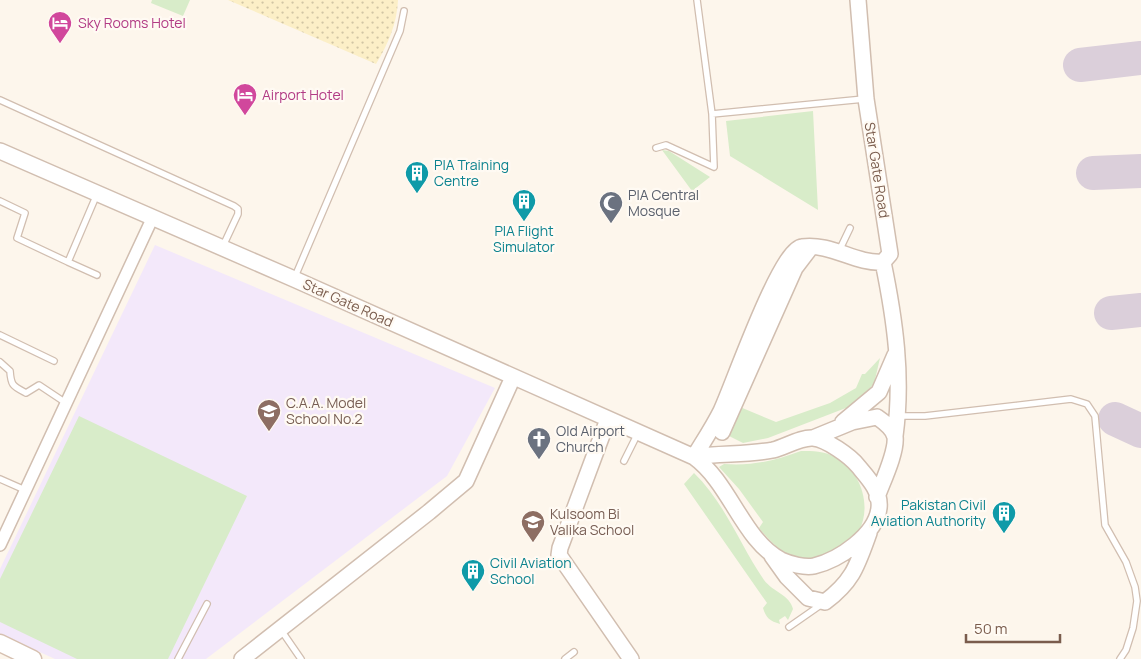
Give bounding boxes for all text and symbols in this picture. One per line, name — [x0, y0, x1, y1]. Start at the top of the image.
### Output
hotel icon: Sky Rooms Hotel — [47, 10, 73, 44]
place label: Sky Rooms Hotel — [78, 13, 186, 32]
hotel icon: Airport Hotel — [232, 82, 258, 116]
place label: Airport Hotel — [262, 85, 344, 104]
street label: Star Gate Road — [861, 121, 894, 219]
place label: PIA Training Centre — [434, 155, 509, 190]
building icon: PIA Training Centre — [404, 160, 430, 194]
place label: PIA Central Mosque — [628, 185, 699, 220]
building icon: PIA Flight Simulator — [511, 188, 537, 222]
mosque icon: PIA Central Mosque — [598, 190, 624, 224]
place label: PIA Flight Simulator — [493, 221, 555, 256]
street label: Star Gate Road — [300, 274, 396, 331]
place label: C.A.A. Model School No.2 — [286, 393, 366, 428]
school or university icon: C.A.A. Model School No.2 — [256, 398, 282, 432]
place label: Old Airport Church — [556, 421, 625, 456]
church icon: Old Airport Church — [526, 426, 552, 460]
place label: Pakistan Civil Aviation Authority — [871, 495, 987, 530]
building icon: Pakistan Civil Aviation Authority — [991, 500, 1017, 534]
place label: Kulsoom Bi Valika School — [550, 504, 634, 539]
school or university icon: Kulsoom Bi Valika School — [520, 509, 546, 543]
place label: Civil Aviation School — [490, 553, 572, 588]
building icon: Civil Aviation School — [460, 558, 486, 592]
scale bar — [966, 612, 1060, 644]
text: 50 m — [974, 618, 1008, 639]

